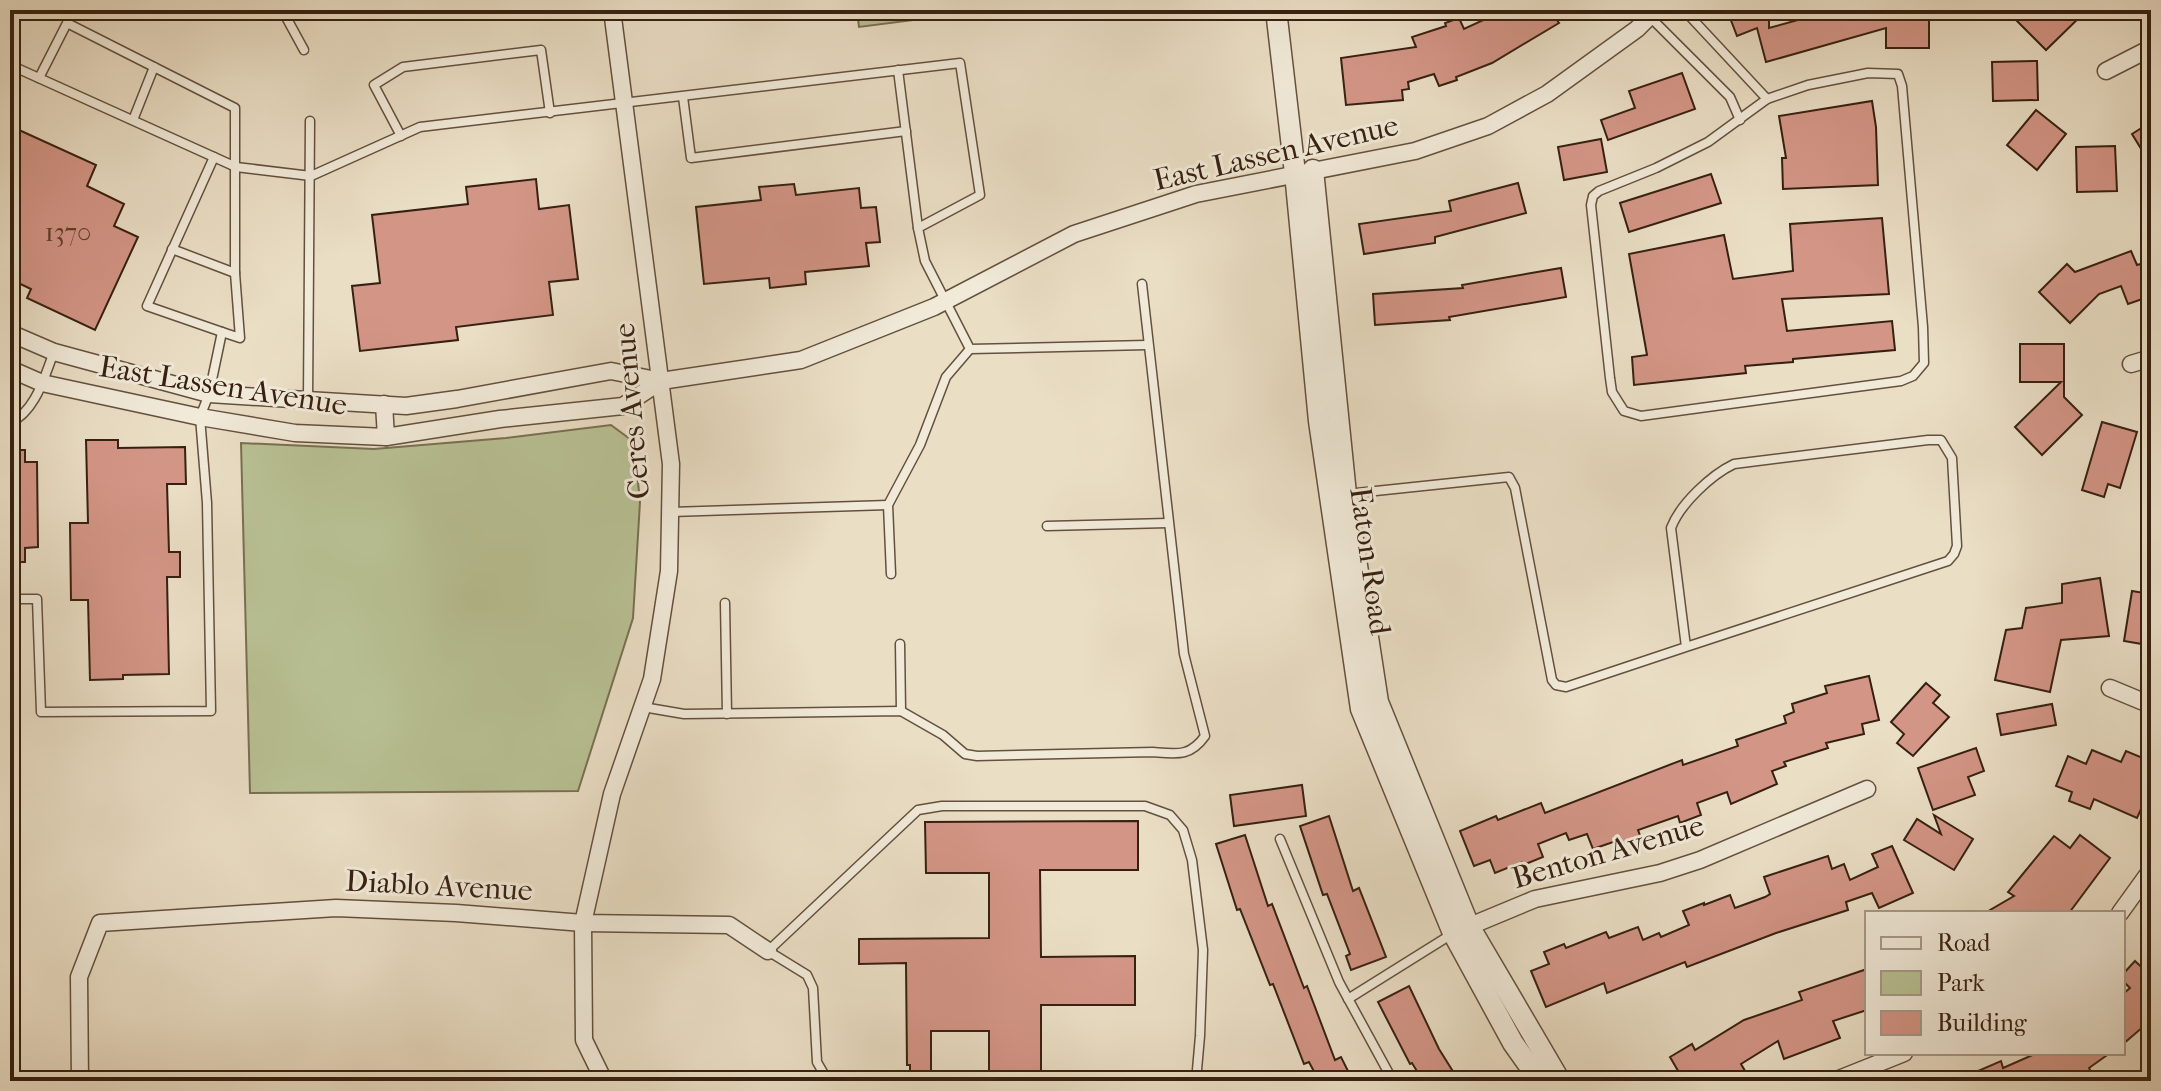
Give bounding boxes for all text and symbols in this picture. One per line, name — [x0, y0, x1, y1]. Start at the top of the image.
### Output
street label: East Lassen Avenue — [1150, 108, 1402, 198]
house number: 1370 — [45, 217, 91, 248]
street label: Ceres Avenue — [607, 321, 657, 501]
street label: East Lassen Avenue — [97, 349, 349, 423]
street label: Eaton Road — [1342, 485, 1398, 638]
street label: Benton Avenue — [1508, 808, 1708, 896]
street label: Diablo Avenue — [344, 864, 534, 908]
legend — [1865, 911, 2125, 1055]
text: Road — [1937, 929, 1991, 957]
text: Park — [1937, 969, 1985, 997]
text: Building — [1937, 1009, 2028, 1037]

